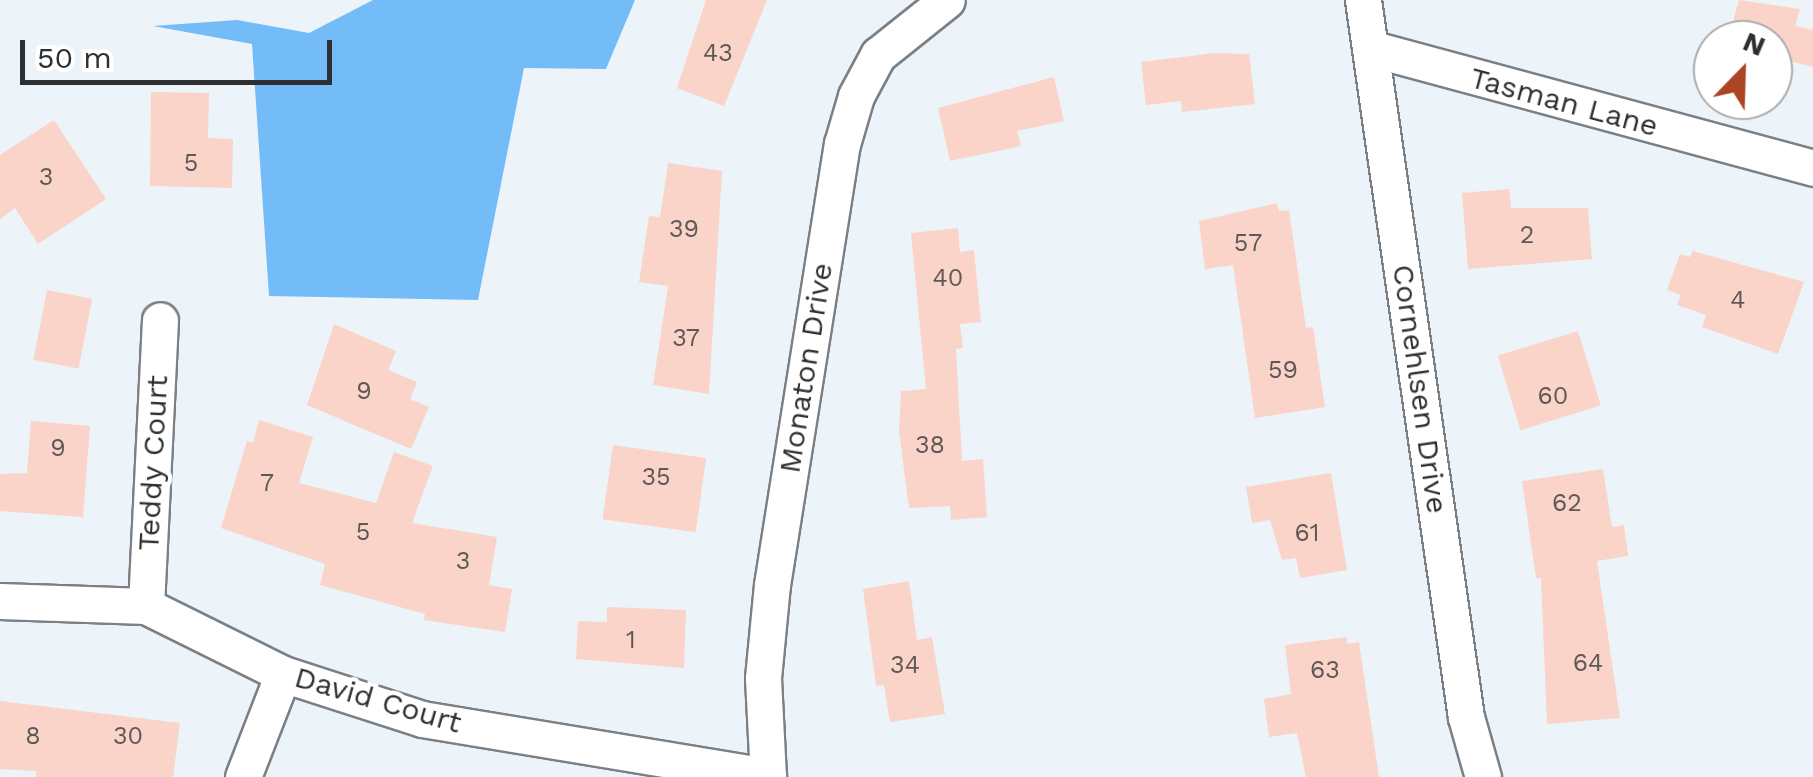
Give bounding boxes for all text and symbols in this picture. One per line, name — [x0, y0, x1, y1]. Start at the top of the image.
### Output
scale bar — [25, 20, 338, 82]
north arrow — [1693, 20, 1793, 120]
text: N — [1738, 25, 1770, 63]
house number: 43 — [703, 38, 733, 68]
text: 50 m — [37, 40, 112, 75]
street label: Tasman Lane — [1466, 60, 1662, 144]
house number: 5 — [184, 148, 198, 178]
house number: 3 — [39, 162, 53, 192]
house number: 39 — [669, 214, 699, 244]
house number: 2 — [1520, 220, 1534, 250]
house number: 57 — [1234, 228, 1262, 258]
street label: Monaton Drive — [772, 260, 840, 476]
street label: Cornehlsen Drive — [1385, 262, 1455, 516]
house number: 40 — [933, 263, 963, 293]
house number: 4 — [1730, 285, 1746, 315]
house number: 37 — [672, 323, 700, 353]
house number: 59 — [1268, 355, 1298, 385]
street label: Teddy Court — [130, 374, 176, 552]
house number: 9 — [356, 376, 372, 406]
house number: 60 — [1538, 381, 1568, 411]
house number: 38 — [915, 430, 945, 460]
house number: 9 — [50, 433, 66, 463]
house number: 35 — [641, 462, 671, 492]
house number: 7 — [260, 468, 274, 498]
house number: 62 — [1552, 488, 1582, 518]
house number: 5 — [356, 517, 370, 547]
house number: 61 — [1295, 518, 1319, 548]
house number: 3 — [456, 546, 470, 576]
house number: 1 — [626, 625, 636, 655]
house number: 64 — [1573, 648, 1603, 678]
house number: 34 — [890, 650, 920, 680]
house number: 63 — [1310, 655, 1340, 685]
street label: David Court — [291, 659, 465, 741]
house number: 8 — [25, 721, 41, 751]
house number: 30 — [113, 721, 143, 751]

